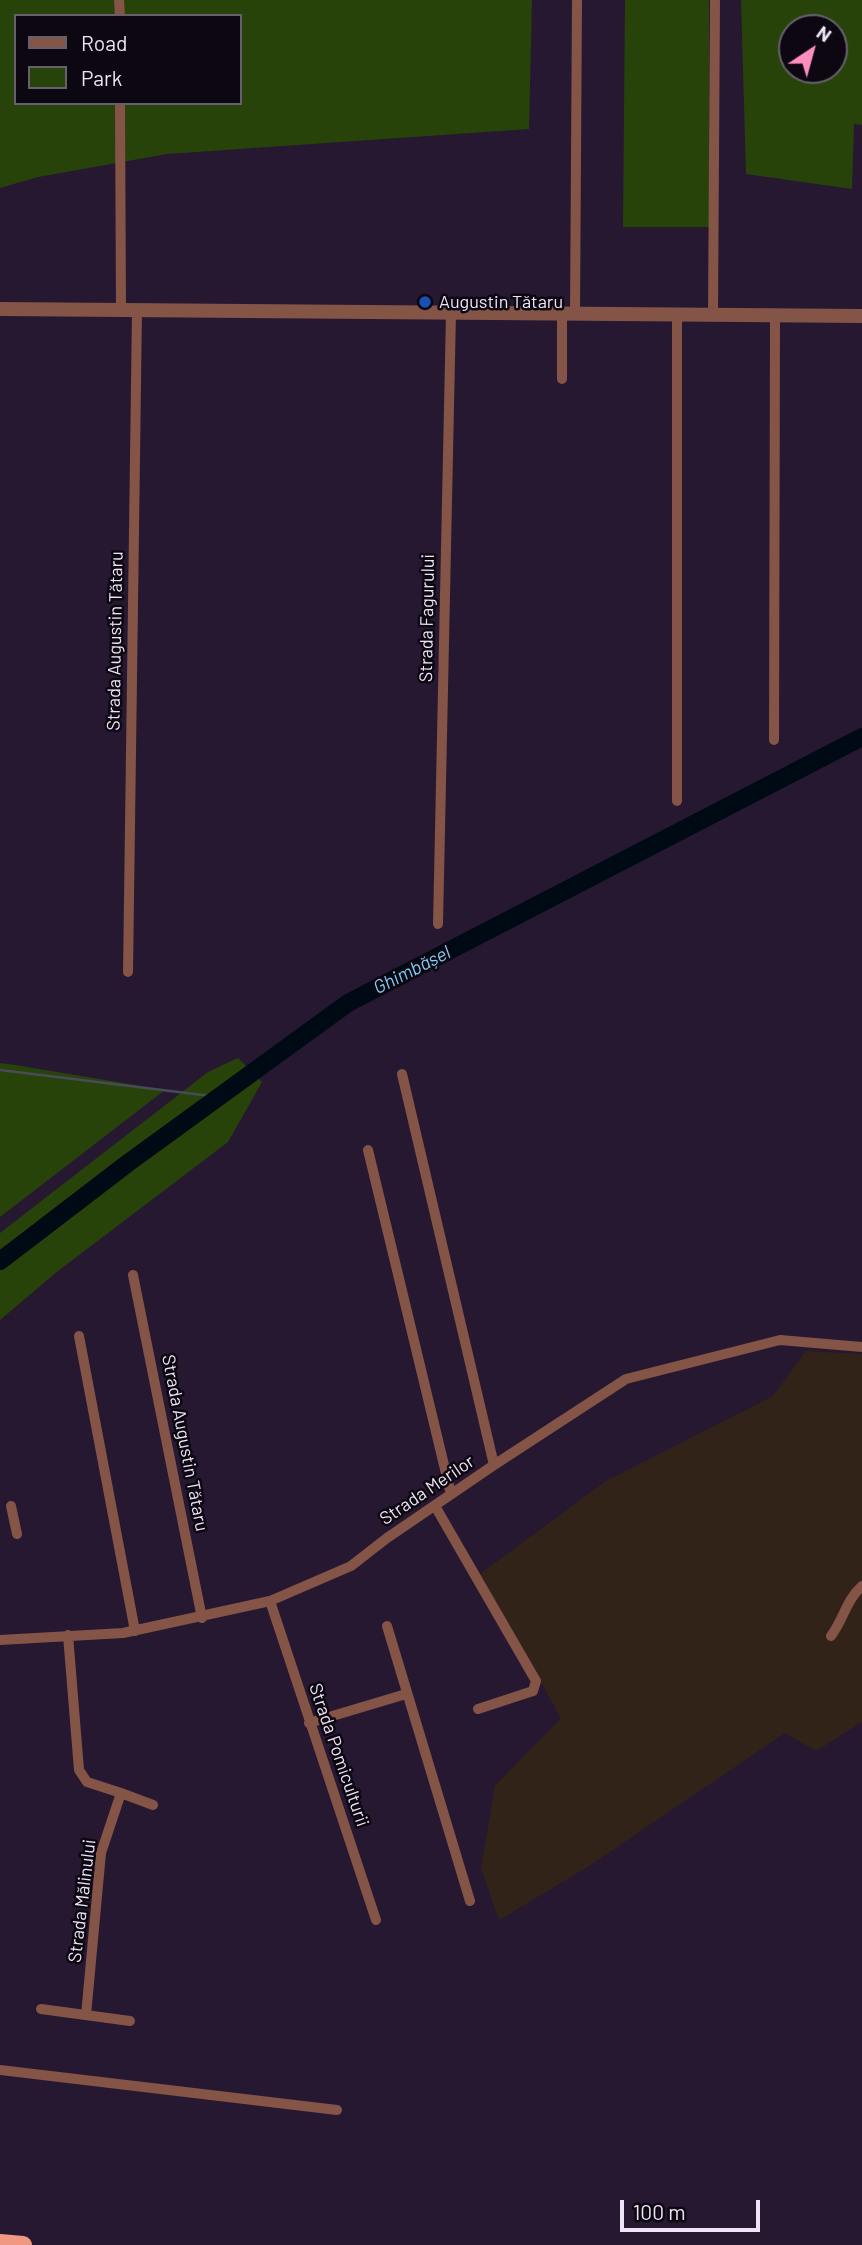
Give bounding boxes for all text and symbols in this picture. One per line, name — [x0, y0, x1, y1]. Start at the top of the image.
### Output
legend — [14, 14, 242, 105]
north arrow — [778, 14, 848, 84]
text: N — [813, 20, 836, 46]
text: Road — [81, 30, 127, 55]
text: Park — [81, 65, 122, 90]
place label: Augustin Tătaru — [439, 291, 563, 313]
marker: Augustin Tătaru — [417, 294, 433, 310]
street label: Strada Augustin Tătaru — [103, 551, 127, 731]
street label: Strada Fagurului — [415, 554, 439, 682]
water label: Ghimbășel — [370, 941, 454, 999]
street label: Strada Augustin Tătaru — [157, 1353, 213, 1533]
street label: Strada Merilor — [376, 1450, 478, 1530]
street label: Strada Pomiculturii — [304, 1681, 374, 1829]
street label: Strada Mălinului — [64, 1838, 100, 1964]
scale bar — [624, 2186, 764, 2230]
text: 100 m — [633, 2199, 686, 2224]

